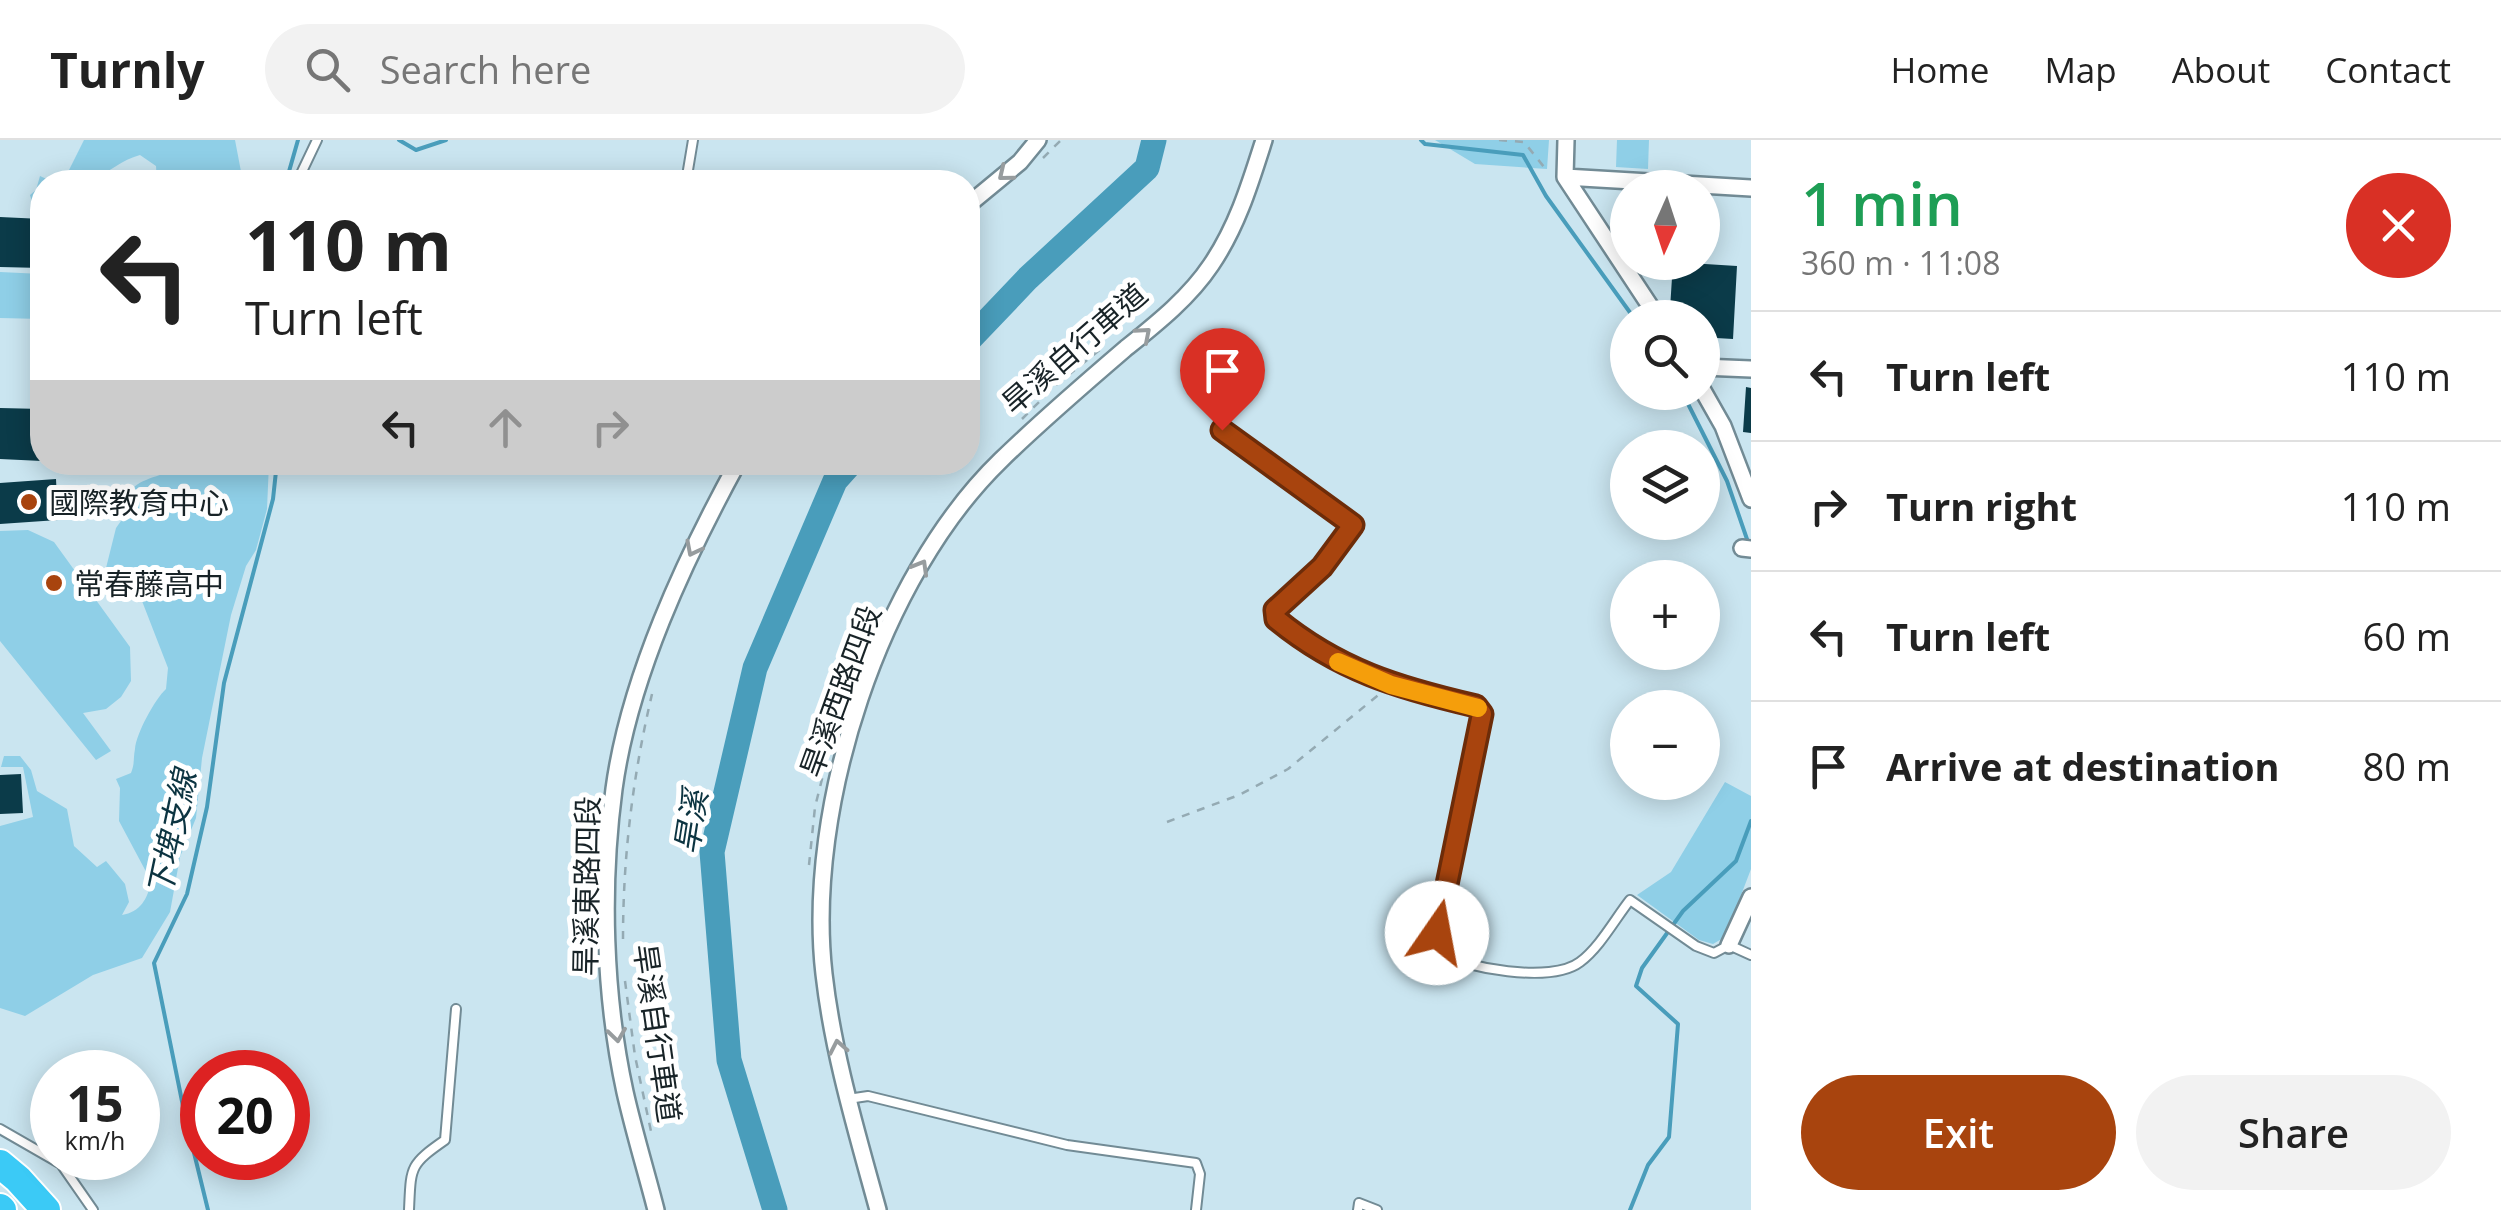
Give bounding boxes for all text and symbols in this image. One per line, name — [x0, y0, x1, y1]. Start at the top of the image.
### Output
search box — [265, 24, 965, 114]
text: Turnly — [50, 37, 205, 102]
icon: search — [300, 42, 355, 97]
text: Search here — [380, 43, 591, 95]
text: Home — [1890, 46, 1989, 93]
text: Map — [2044, 46, 2117, 93]
text: About — [2172, 46, 2270, 93]
text: Contact — [2325, 46, 2451, 93]
one-way arrow — [998, 162, 1016, 180]
text: 1 min — [1801, 162, 1963, 244]
north arrow — [1610, 170, 1720, 280]
map controls — [1610, 170, 1720, 800]
button: close — [2346, 173, 2451, 278]
text: 110 m — [245, 196, 452, 292]
icon: left — [80, 210, 210, 340]
text: 360 m · 11:08 — [1801, 241, 2000, 284]
street label: 旱溪自行車道 — [993, 273, 1155, 423]
text: Turn left — [245, 287, 423, 348]
button: search — [1610, 300, 1720, 410]
one-way arrow — [1132, 327, 1151, 345]
pin — [1180, 328, 1265, 431]
icon: arrive — [1195, 343, 1250, 398]
icon: left — [1801, 349, 1856, 404]
text: Turn left — [1886, 350, 2050, 402]
text: 110 m — [2341, 350, 2451, 402]
icon: left — [373, 400, 428, 455]
icon: ahead — [478, 400, 533, 455]
icon: right — [583, 400, 638, 455]
button: layers — [1610, 430, 1720, 540]
icon: right — [1801, 479, 1856, 534]
text: Turn right — [1886, 480, 2077, 532]
text: 110 m — [2341, 480, 2451, 532]
place label: 國際教育中心 — [49, 482, 229, 523]
marker: 國際教育中心 — [18, 491, 40, 513]
one-way arrow — [685, 539, 705, 557]
one-way arrow — [909, 560, 928, 578]
button: + — [1610, 560, 1720, 670]
place label: 常春藤高中 — [74, 563, 224, 604]
marker: 常春藤高中 — [43, 572, 65, 594]
street label: 旱溪西路四段 — [790, 599, 890, 783]
icon: left — [1801, 609, 1856, 664]
text: Turn left — [1886, 610, 2050, 662]
text: 60 m — [2362, 610, 2451, 662]
button: − — [1610, 690, 1720, 800]
icon: arrive — [1801, 739, 1856, 794]
text: Arrive at destination — [1886, 740, 2280, 792]
text: 80 m — [2362, 740, 2451, 792]
water label: 下埤支線 — [137, 763, 206, 900]
water label: 旱溪 — [664, 783, 717, 857]
street label: 旱溪東路四段 — [564, 796, 608, 976]
position arrow — [1385, 881, 1489, 985]
street label: 旱溪自行車道 — [625, 941, 691, 1125]
one-way arrow — [606, 1027, 627, 1043]
one-way arrow — [828, 1039, 849, 1056]
speed limit sign: 20 — [180, 1050, 310, 1180]
text: 15 — [66, 1069, 124, 1137]
button: Exit — [1801, 1075, 2116, 1190]
button: Share — [2136, 1075, 2451, 1190]
text: km/h — [65, 1123, 125, 1157]

